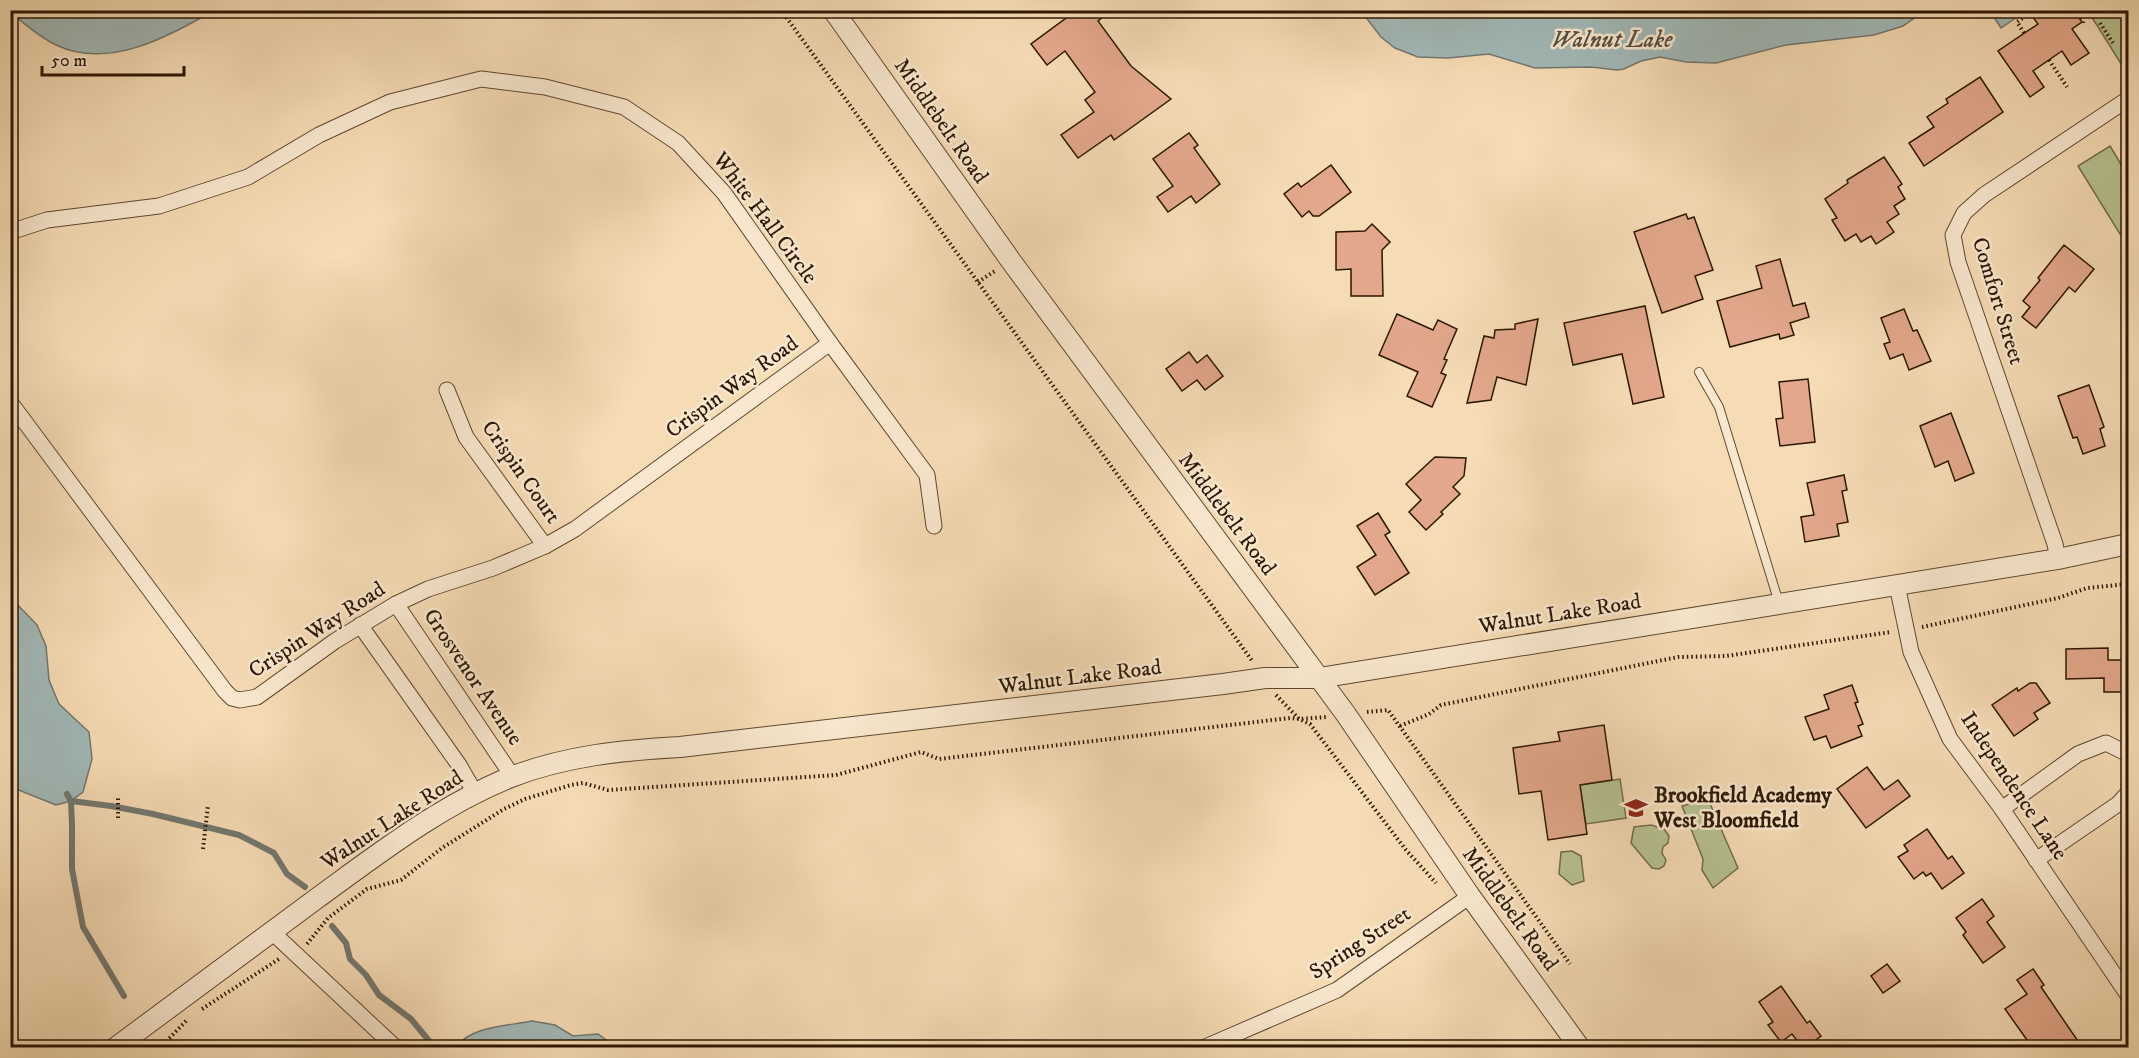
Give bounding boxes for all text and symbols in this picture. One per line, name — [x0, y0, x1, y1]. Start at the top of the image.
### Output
water label: Walnut Lake — [1552, 25, 1673, 55]
scale bar — [42, 39, 184, 77]
text: 50 m — [51, 50, 87, 72]
street label: Middlebelt Road — [888, 53, 994, 189]
street label: White Hall Circle — [706, 146, 823, 289]
street label: Comfort Street — [1966, 234, 2030, 368]
street label: Crispin Way Road — [660, 330, 804, 444]
street label: Crispin Court — [476, 415, 566, 529]
street label: Middlebelt Road — [1172, 447, 1282, 581]
street label: Crispin Way Road — [244, 576, 390, 684]
street label: Walnut Lake Road — [1476, 588, 1643, 640]
street label: Grosvenor Avenue — [417, 604, 529, 750]
street label: Walnut Lake Road — [996, 654, 1163, 701]
street label: Independence Lane — [1955, 707, 2073, 865]
street label: Walnut Lake Road — [315, 764, 468, 876]
place label: Brookfield Academy West Bloomfield — [1653, 782, 1832, 834]
school or university icon: Brookfield Academy West Bloomfield — [1623, 795, 1649, 821]
street label: Middlebelt Road — [1456, 842, 1564, 976]
street label: Spring Street — [1304, 900, 1416, 986]

